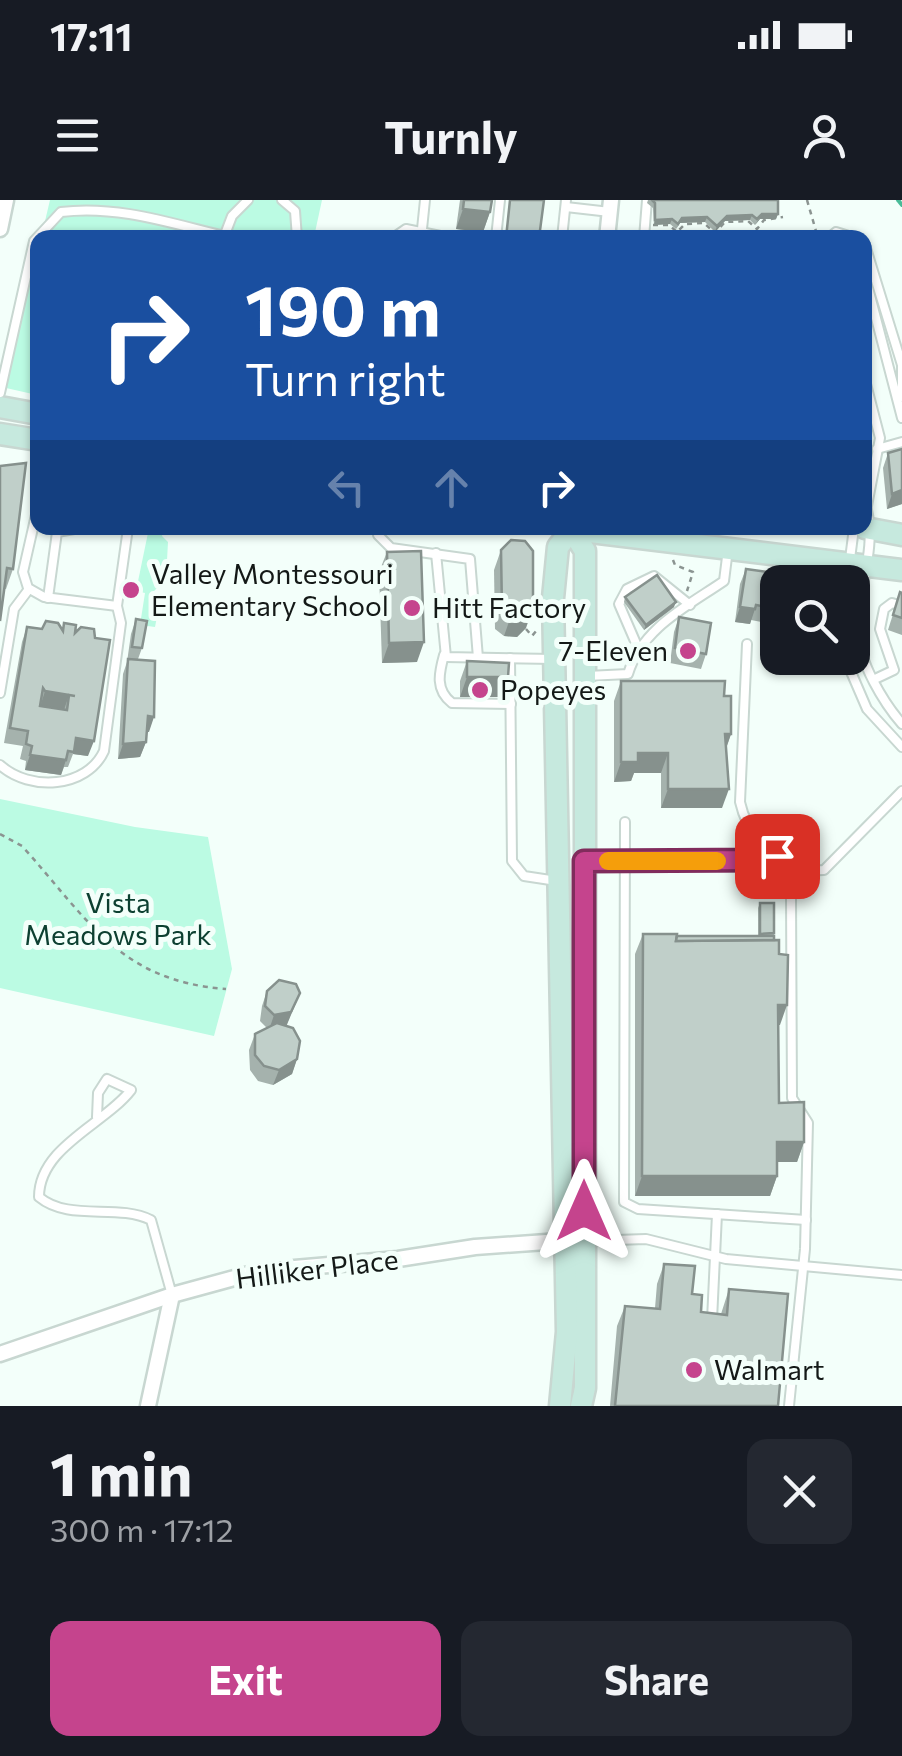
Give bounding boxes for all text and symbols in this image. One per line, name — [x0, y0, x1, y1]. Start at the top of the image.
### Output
text: 17:11 — [50, 12, 133, 59]
icon: menu — [50, 108, 105, 163]
text: Turnly — [384, 108, 518, 163]
icon: person — [797, 108, 852, 163]
text: 190 m — [245, 265, 441, 350]
icon: right — [80, 270, 210, 400]
text: Turn right — [245, 350, 446, 405]
icon: left — [319, 460, 374, 515]
icon: ahead — [424, 460, 479, 515]
icon: right — [529, 460, 584, 515]
place label: Valley Montessouri Elementary School — [151, 556, 394, 622]
map controls — [760, 565, 870, 675]
button: search — [760, 565, 870, 675]
marker: Valley Montessouri Elementary School — [120, 579, 142, 601]
place label: Hitt Factory — [432, 590, 586, 624]
marker: Hitt Factory — [401, 597, 423, 619]
place label: 7-Eleven — [559, 633, 668, 667]
marker: 7-Eleven — [677, 640, 699, 662]
place label: Popeyes — [500, 672, 606, 706]
marker: Popeyes — [469, 679, 491, 701]
pin — [735, 814, 820, 899]
icon: arrive — [750, 829, 805, 884]
park label: Vista Meadows Park — [24, 885, 212, 951]
position arrow — [532, 1159, 636, 1263]
street label: Hilliker Place — [234, 1241, 400, 1295]
place label: Walmart — [714, 1352, 825, 1386]
marker: Walmart — [683, 1359, 705, 1381]
text: 1 min — [50, 1435, 192, 1508]
button: close — [747, 1439, 852, 1544]
text: 300 m · 17:12 — [50, 1509, 233, 1549]
button: Exit — [50, 1621, 441, 1736]
button: Share — [461, 1621, 852, 1736]

